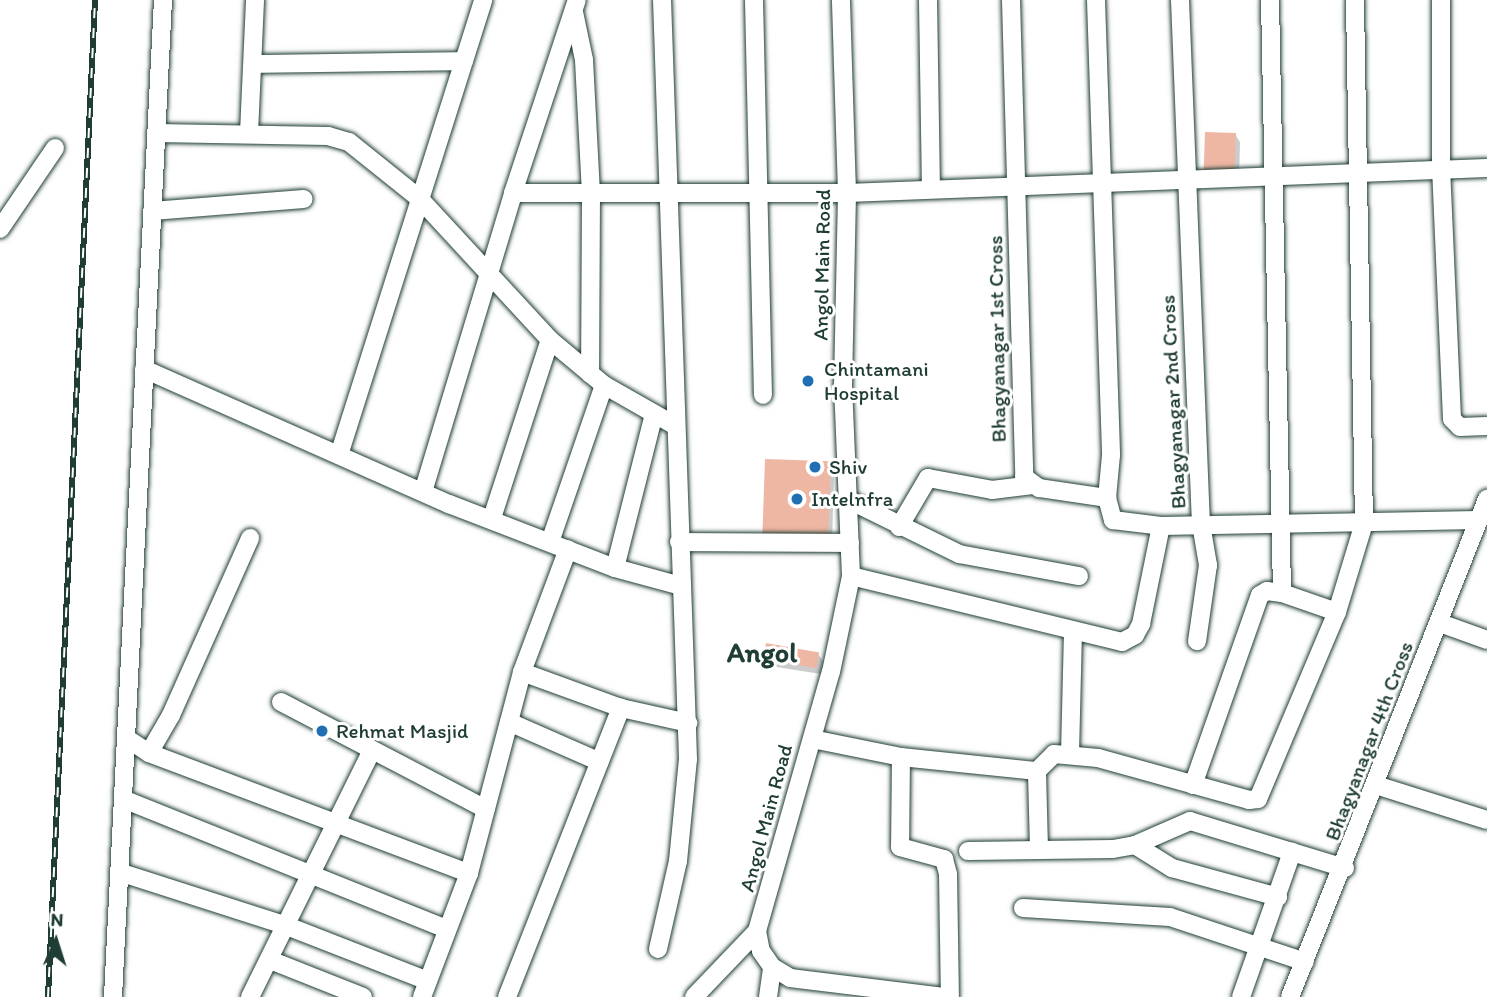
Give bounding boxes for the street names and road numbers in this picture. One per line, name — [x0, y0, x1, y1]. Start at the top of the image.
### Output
street label: Angol Main Road — [808, 189, 836, 341]
street label: Bhagyanagar 1st Cross — [983, 235, 1011, 443]
street label: Bhagyanagar 2nd Cross — [1155, 294, 1191, 510]
street label: Bhagyanagar 4th Cross — [1319, 638, 1419, 844]
street label: Angol Main Road — [734, 741, 798, 895]

